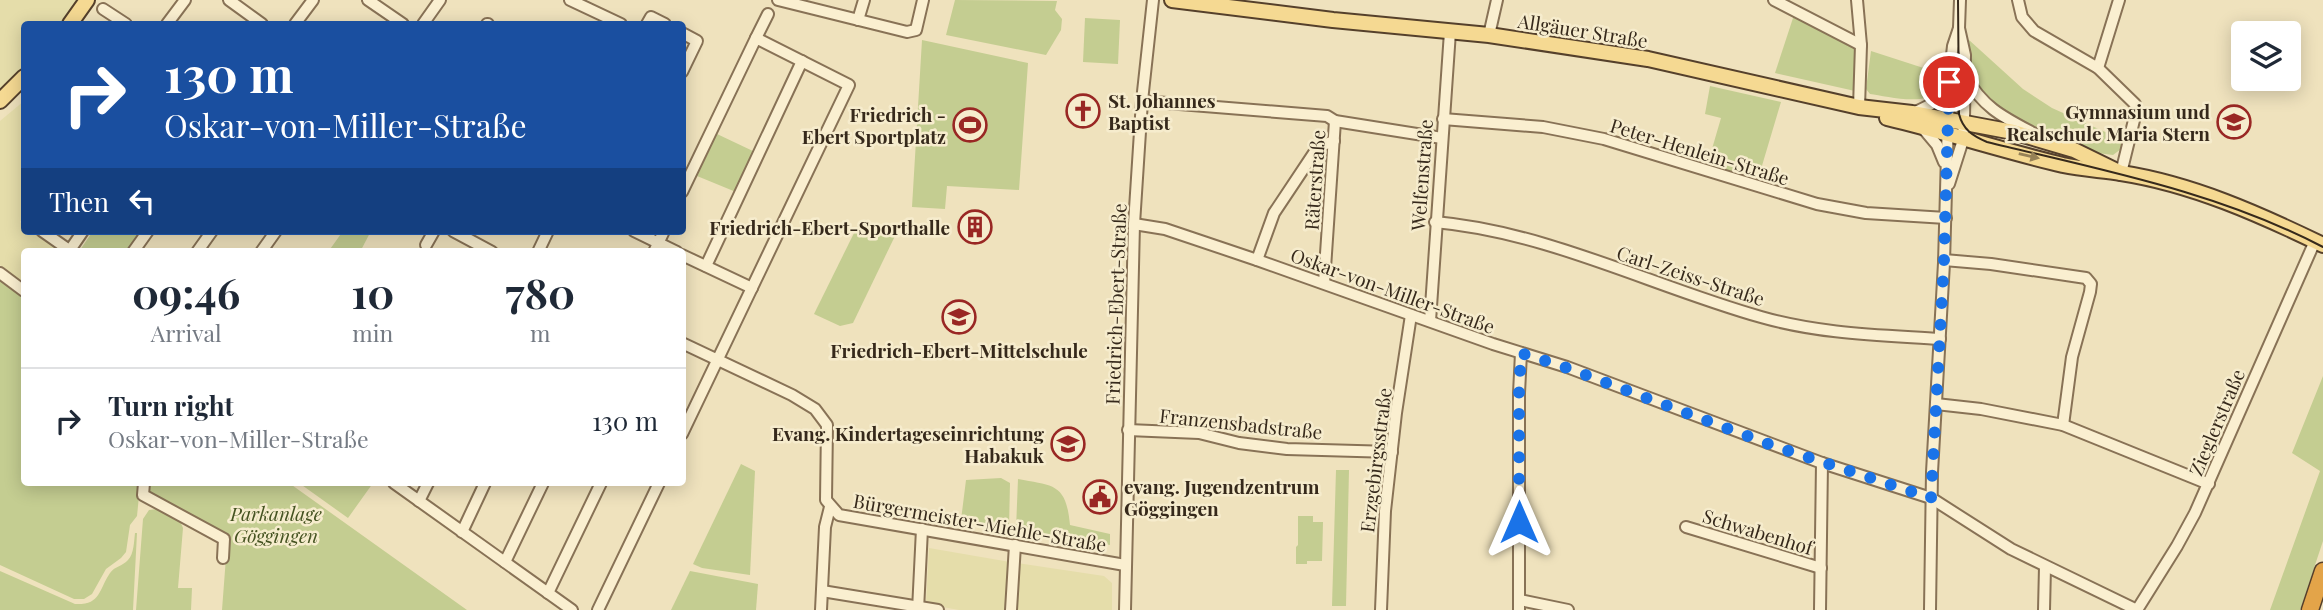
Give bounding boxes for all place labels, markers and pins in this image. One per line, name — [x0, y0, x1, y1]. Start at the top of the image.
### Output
pin — [1919, 52, 1979, 112]
place label: St. Johannes Baptist — [1108, 87, 1216, 135]
church icon: St. Johannes Baptist — [1064, 92, 1102, 130]
place label: Gymnasium und Realschule Maria Stern — [2006, 98, 2211, 146]
place label: Friedrich - Ebert Sportplatz — [802, 101, 946, 149]
school or university icon: Gymnasium und Realschule Maria Stern — [2215, 103, 2253, 141]
sports icon: Friedrich - Ebert Sportplatz — [951, 106, 989, 144]
building icon: Friedrich-Ebert-Sporthalle — [956, 208, 994, 246]
place label: Friedrich-Ebert-Sporthalle — [709, 214, 950, 240]
school or university icon: Friedrich-Ebert-Mittelschule — [940, 298, 978, 336]
place label: Friedrich-Ebert-Mittelschule — [830, 337, 1088, 363]
place label: Evang. Kindertageseinrichtung Habakuk — [772, 420, 1045, 468]
school or university icon: Evang. Kindertageseinrichtung Habakuk — [1049, 425, 1087, 463]
place label: evang. Jugendzentrum Göggingen — [1124, 473, 1320, 521]
public building icon: evang. Jugendzentrum Göggingen — [1081, 478, 1119, 516]

